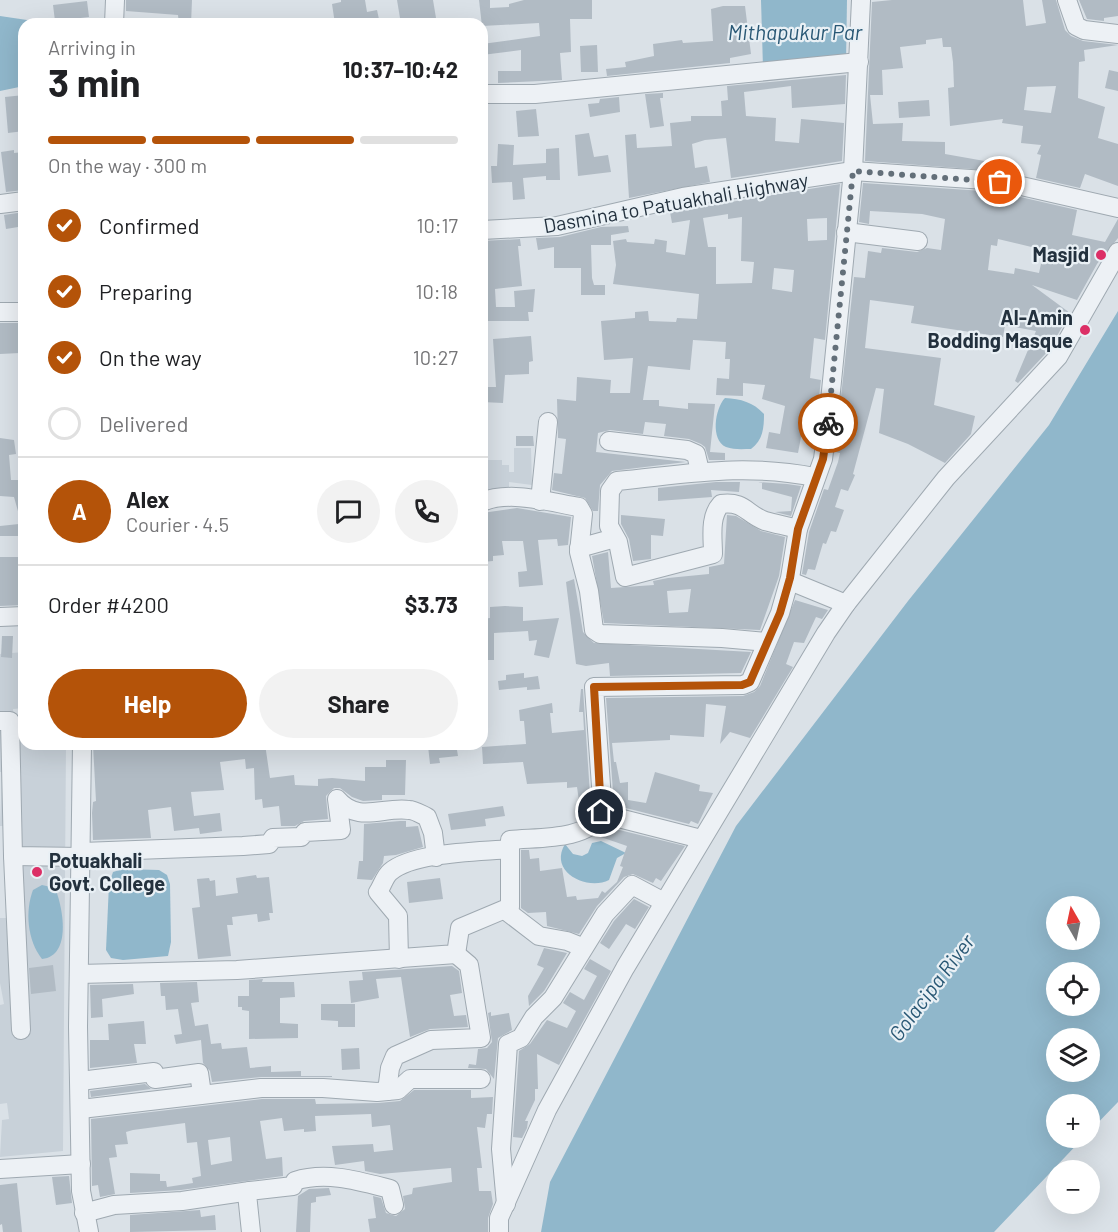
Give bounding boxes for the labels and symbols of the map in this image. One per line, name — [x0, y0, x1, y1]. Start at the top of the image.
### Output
water label: Mithapukur Par — [728, 19, 863, 44]
pin — [974, 156, 1025, 207]
street label: Dasmina to Patuakhali Highway — [542, 167, 810, 237]
place label: Masjid — [1033, 242, 1089, 266]
marker: Masjid — [1094, 248, 1108, 262]
place label: Al-Amin Bodding Masque — [928, 305, 1073, 352]
marker: Al-Amin Bodding Masque — [1078, 323, 1092, 337]
courier — [798, 393, 858, 453]
pin — [575, 786, 626, 837]
place label: Potuakhali Govt. College — [49, 848, 165, 895]
marker: Potuakhali Govt. College — [30, 865, 44, 879]
north arrow — [1046, 896, 1100, 950]
water label: Golacipa River — [883, 928, 979, 1045]

